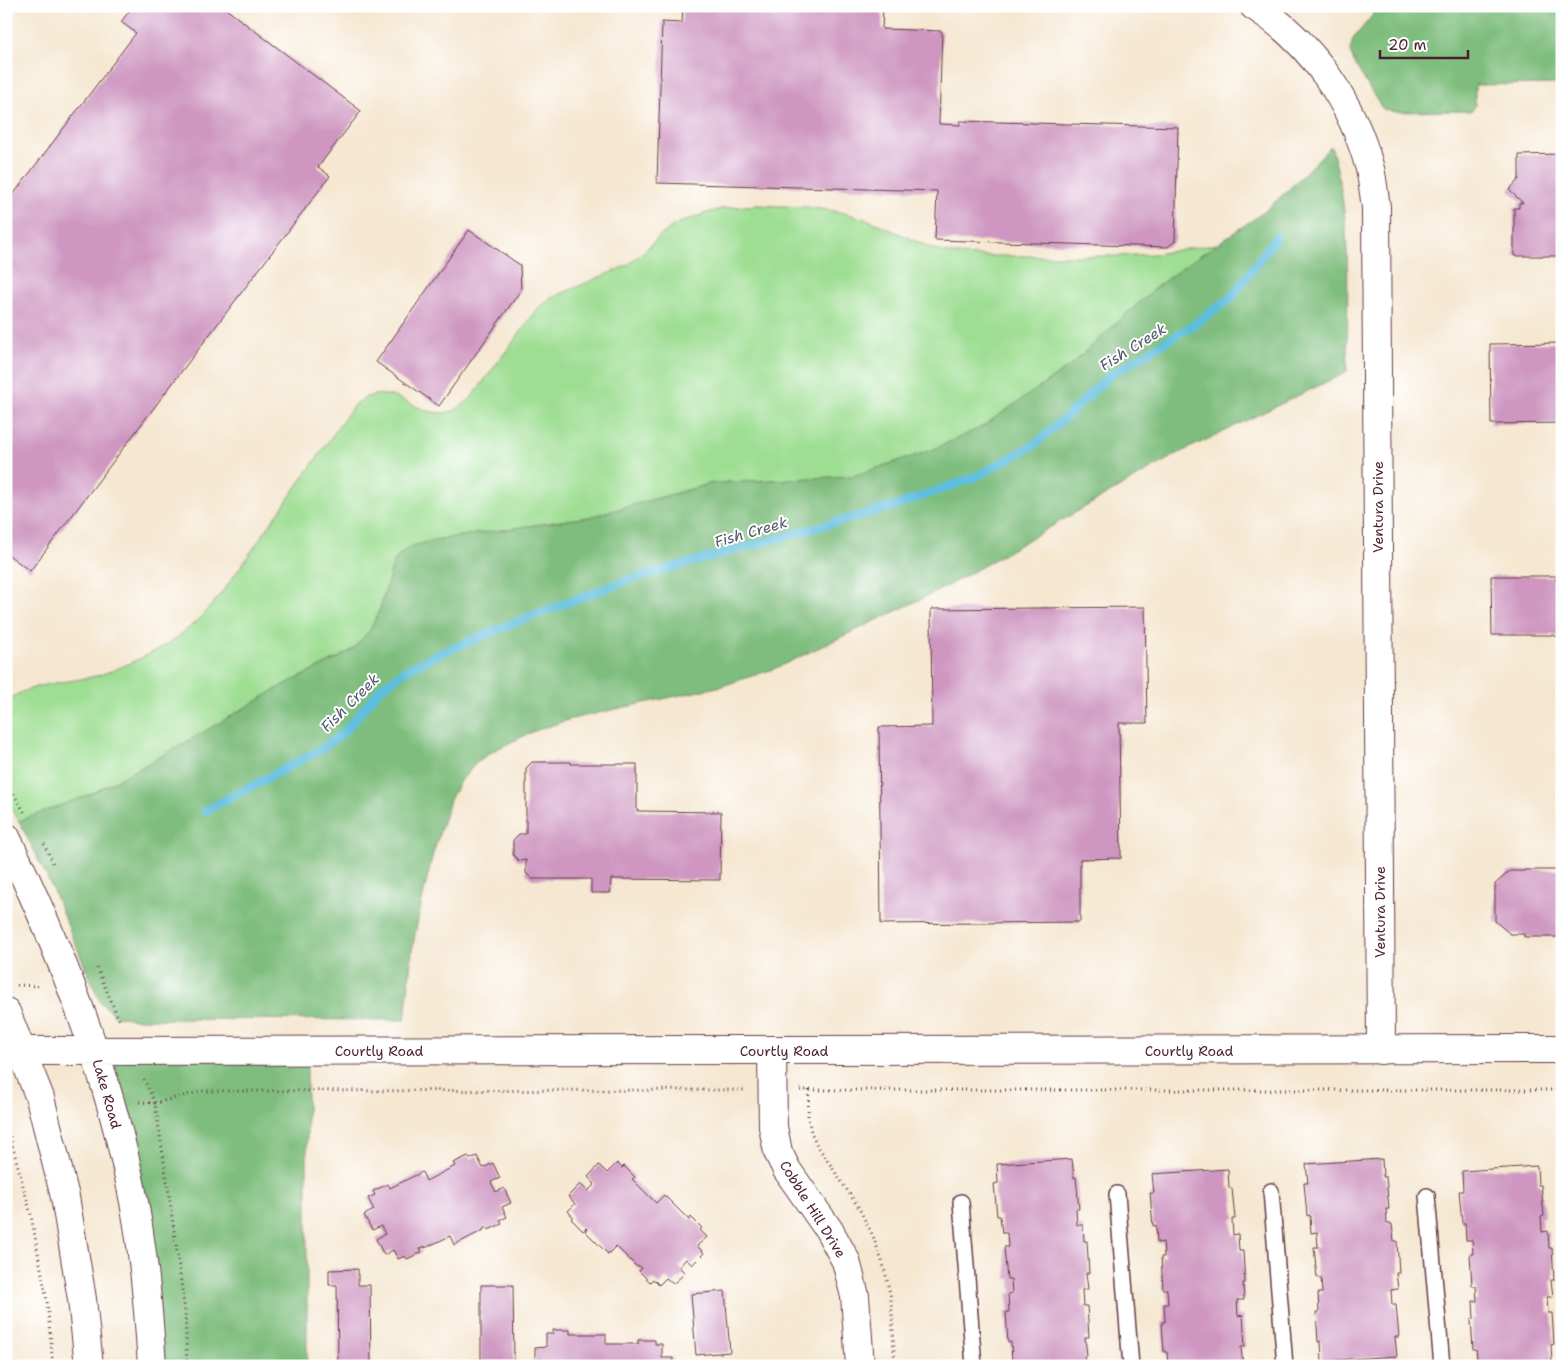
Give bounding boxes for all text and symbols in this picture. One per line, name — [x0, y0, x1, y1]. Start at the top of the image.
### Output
scale bar — [1380, 28, 1468, 60]
text: 20 m — [1388, 35, 1427, 55]
water label: Fish Creek — [1096, 318, 1170, 375]
street label: Ventura Drive — [1369, 461, 1387, 553]
water label: Fish Creek — [712, 512, 790, 552]
water label: Fish Creek — [316, 669, 384, 737]
street label: Ventura Drive — [1371, 866, 1389, 958]
street label: Courtly Road — [335, 1042, 423, 1060]
street label: Courtly Road — [740, 1042, 828, 1060]
street label: Courtly Road — [1145, 1042, 1233, 1060]
street label: Lake Road — [88, 1057, 126, 1131]
street label: Cobble Hill Drive — [776, 1157, 850, 1261]

